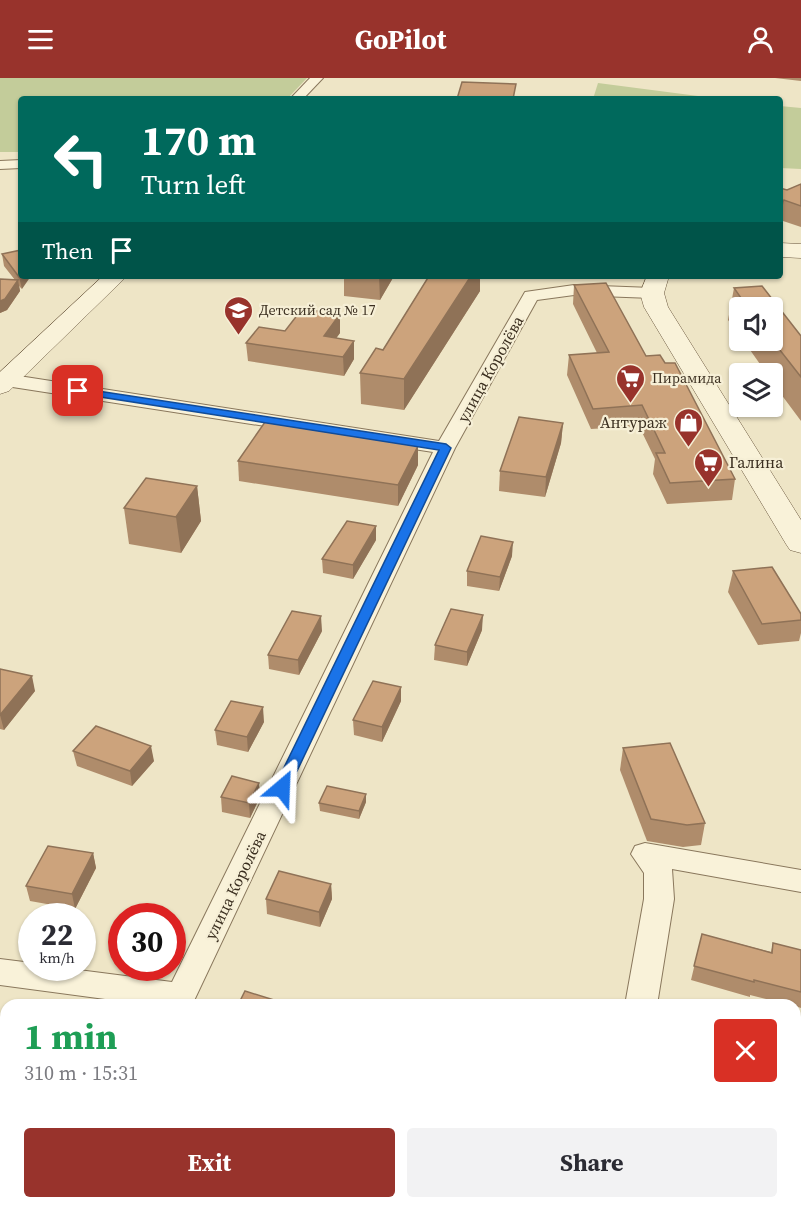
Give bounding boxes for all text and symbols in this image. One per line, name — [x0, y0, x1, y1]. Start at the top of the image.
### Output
text: GoPilot — [355, 21, 446, 58]
icon: menu — [24, 23, 57, 56]
icon: person — [744, 23, 777, 56]
text: 170 m — [141, 111, 256, 169]
icon: left — [42, 120, 120, 198]
text: Turn left — [141, 166, 245, 203]
icon: arrive — [105, 234, 138, 267]
text: Then — [42, 236, 93, 266]
school or university icon: Детский сад № 17 — [222, 294, 254, 336]
map controls — [729, 297, 783, 417]
button: sound — [729, 297, 783, 351]
place label: Детский сад № 17 — [259, 300, 376, 320]
street label: улица Королёва — [452, 311, 529, 426]
supermarket icon: Пирамида — [615, 362, 647, 404]
button: layers — [729, 363, 783, 417]
pin — [52, 365, 103, 416]
place label: Пирамида — [652, 368, 722, 388]
icon: arrive — [61, 374, 94, 407]
shop icon: Антураж — [672, 406, 704, 448]
place label: Антураж — [600, 411, 667, 433]
supermarket icon: Галина — [692, 446, 724, 488]
place label: Галина — [729, 451, 784, 473]
position arrow — [250, 756, 314, 820]
street label: улица Королёва — [199, 826, 271, 943]
speed limit sign: 30 — [108, 903, 186, 981]
text: 22 — [41, 914, 73, 955]
text: km/h — [39, 947, 75, 968]
text: 1 min — [24, 1012, 117, 1061]
button: close — [714, 1019, 777, 1082]
text: 310 m · 15:31 — [24, 1059, 138, 1087]
button: Exit — [24, 1128, 395, 1197]
button: Share — [407, 1128, 777, 1197]

